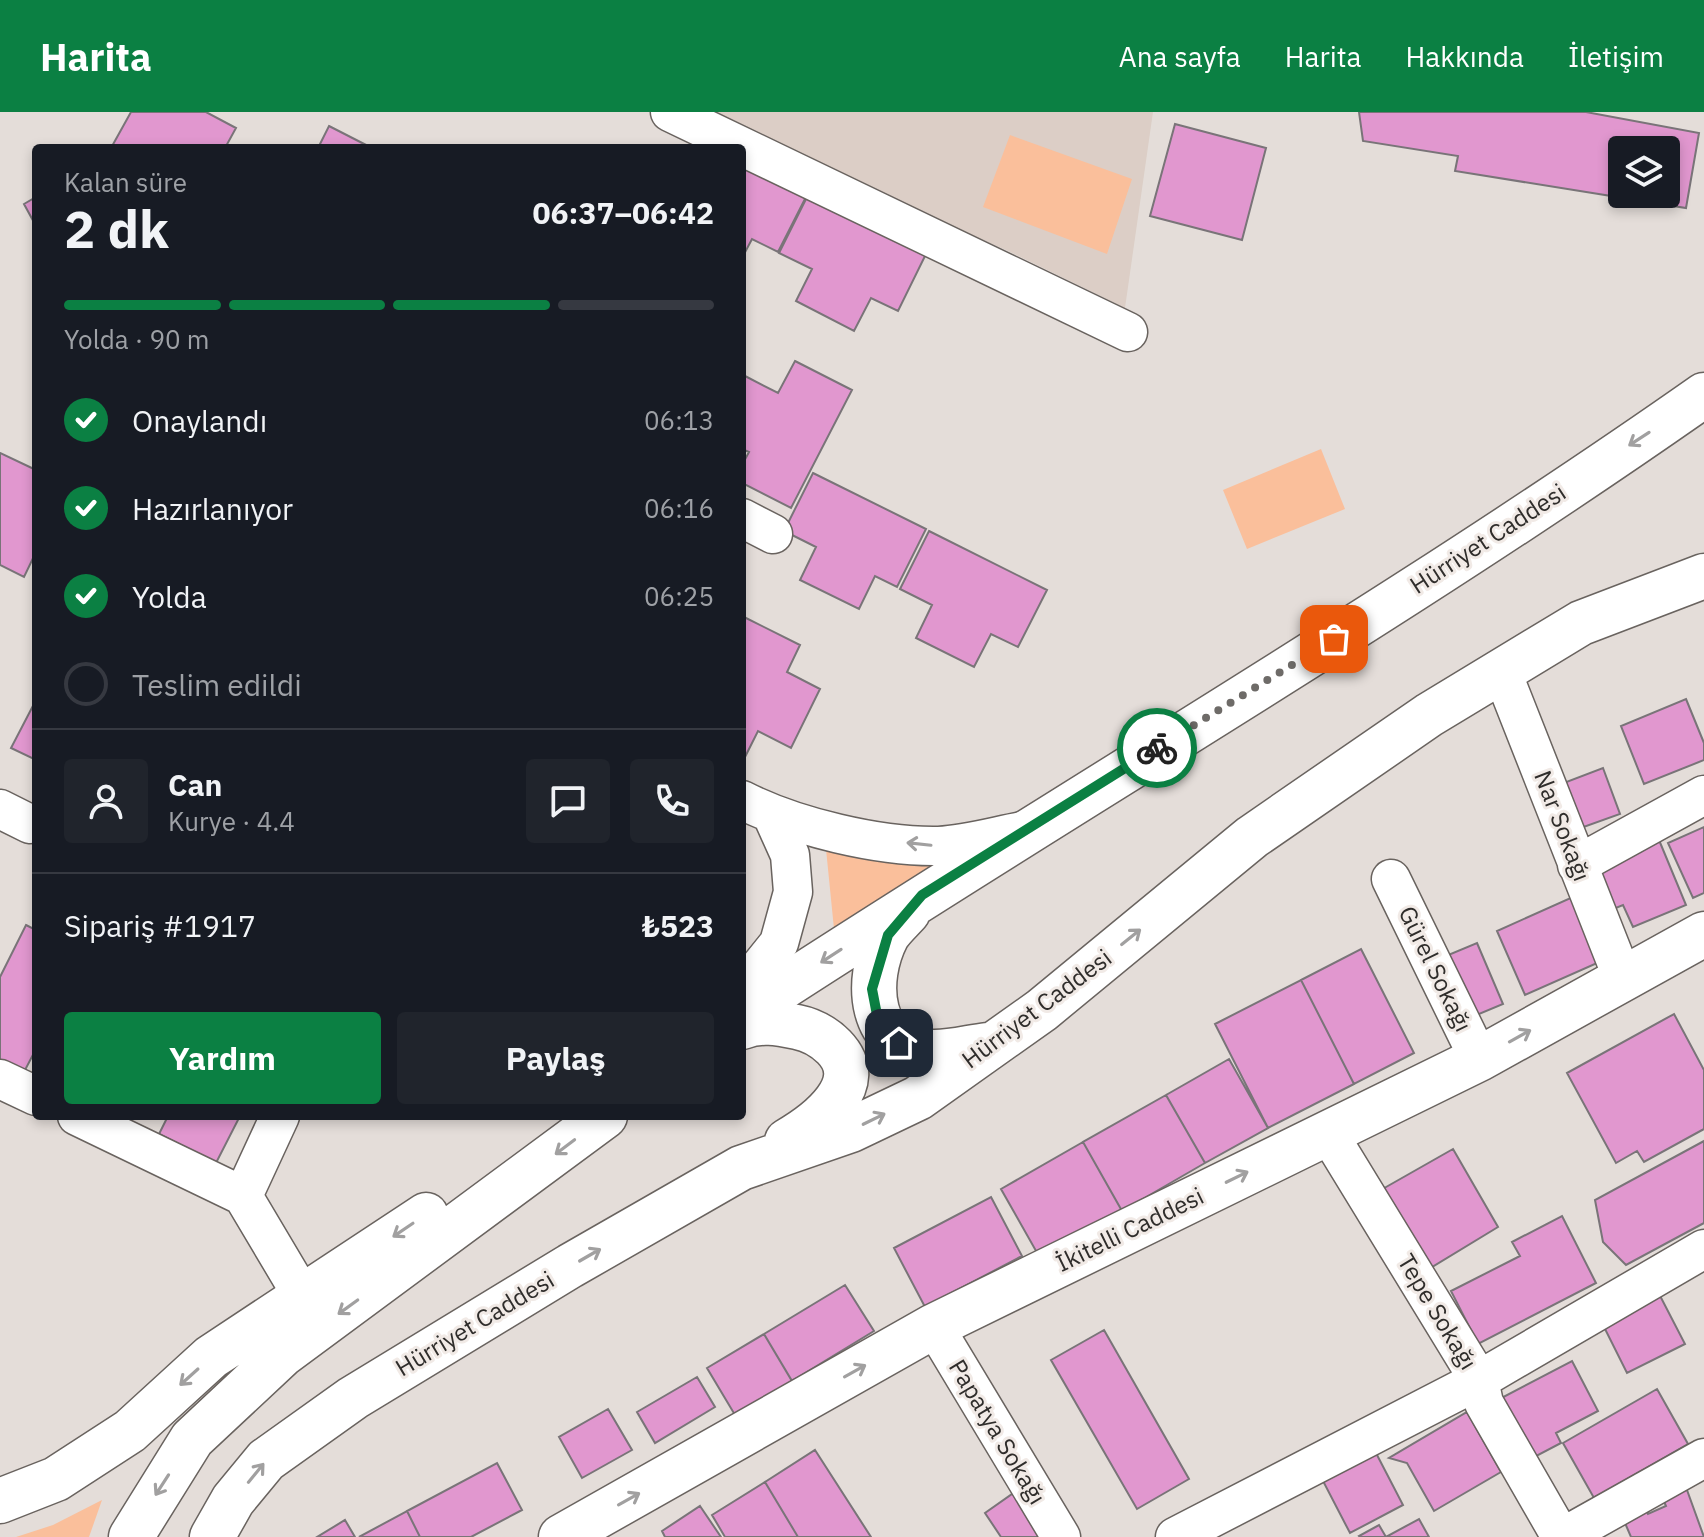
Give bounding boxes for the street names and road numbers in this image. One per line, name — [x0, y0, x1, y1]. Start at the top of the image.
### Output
street label: Hürriyet Caddesi — [1403, 476, 1572, 601]
street label: Nar Sokağı — [1527, 766, 1599, 885]
street label: Gürel Sokağı — [1392, 900, 1480, 1037]
street label: Hürriyet Caddesi — [955, 941, 1118, 1075]
street label: İkitelli Caddesi — [1050, 1179, 1209, 1279]
street label: Tepe Sokağı — [1391, 1248, 1485, 1375]
street label: Hürriyet Caddesi — [389, 1263, 560, 1383]
street label: Papatya Sokağı — [942, 1353, 1054, 1510]

